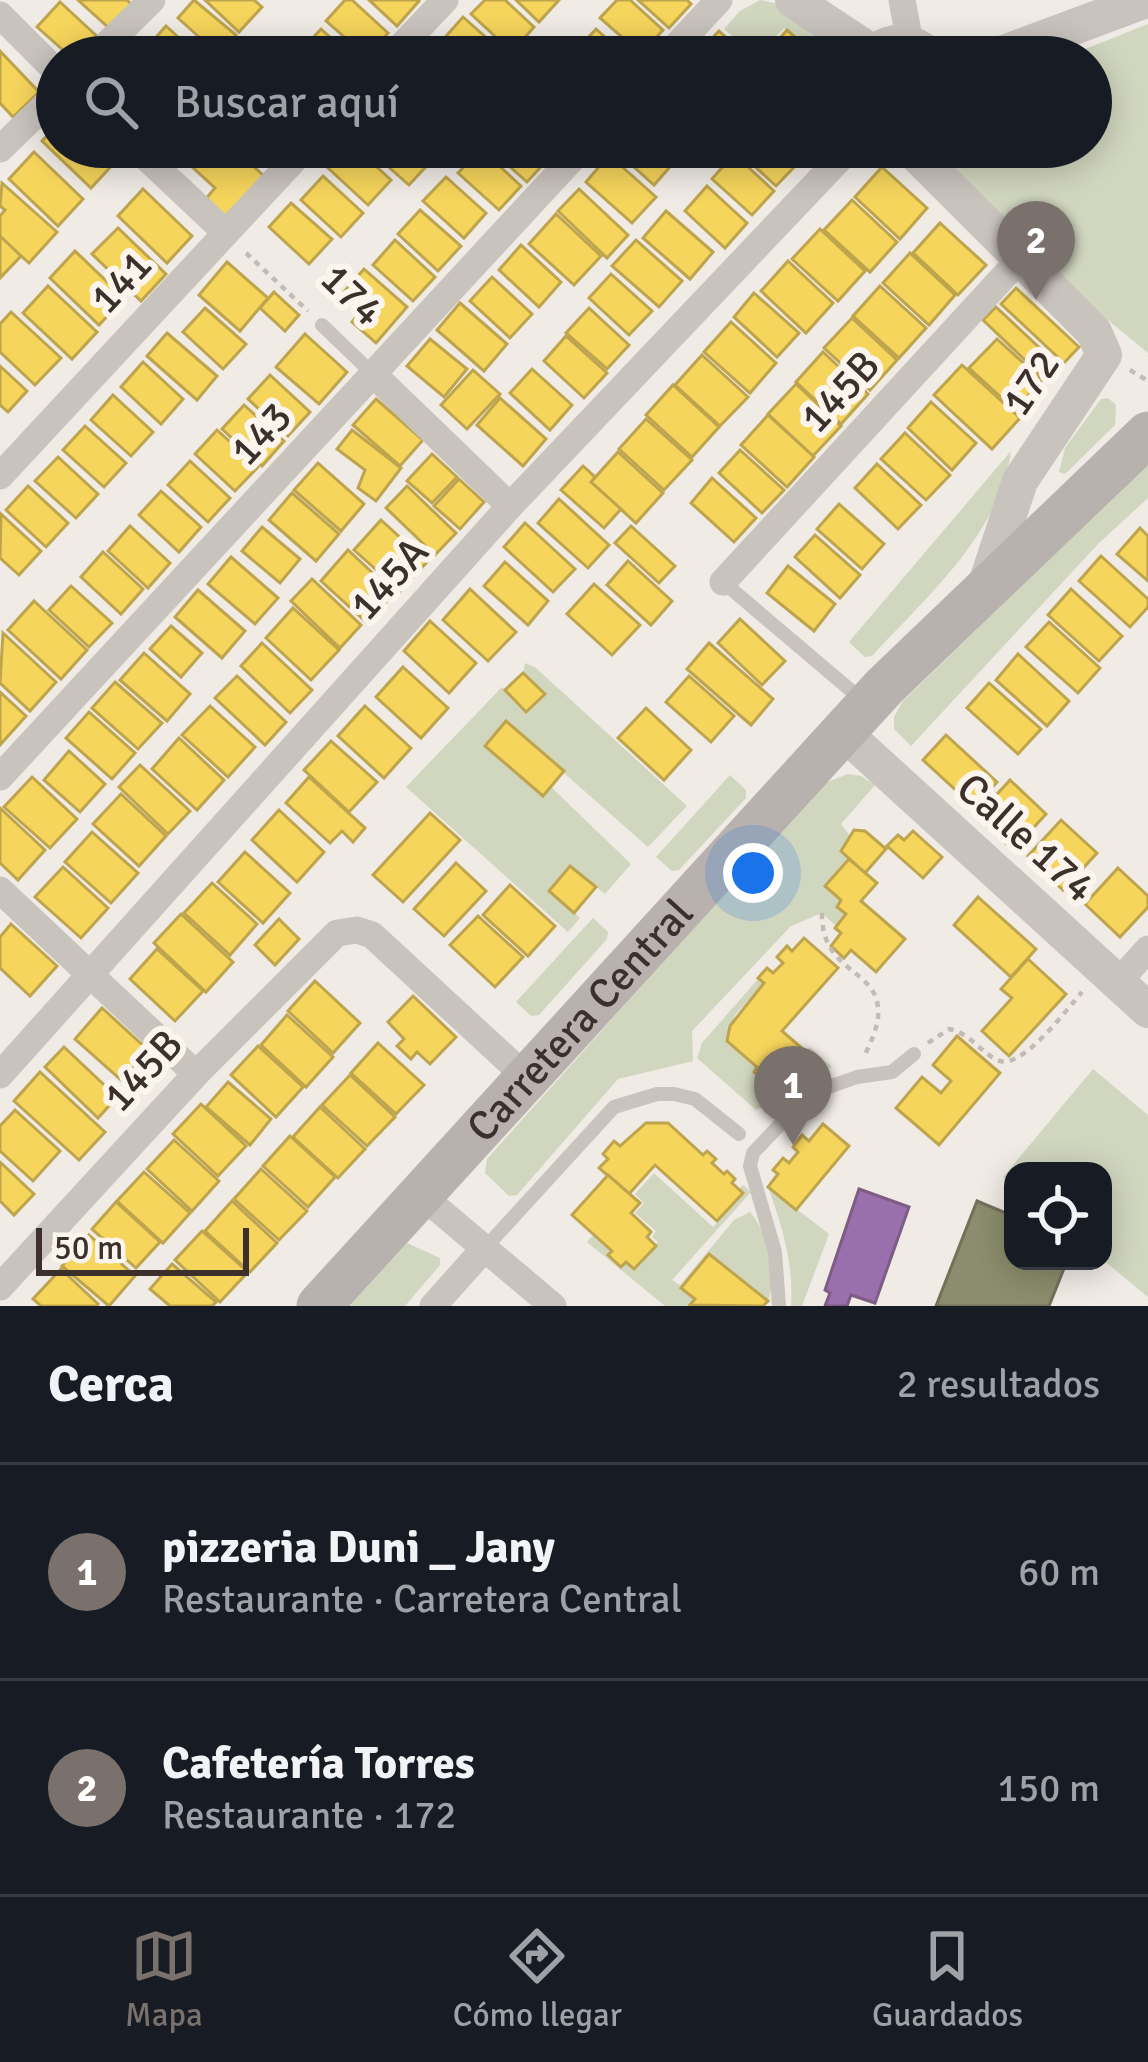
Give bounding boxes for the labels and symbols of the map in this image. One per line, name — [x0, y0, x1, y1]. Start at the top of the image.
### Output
pin: 2 — [997, 201, 1075, 300]
street label: 141 — [79, 240, 163, 324]
street label: 174 — [310, 253, 394, 337]
street label: 145B — [789, 340, 891, 444]
street label: 172 — [991, 341, 1071, 425]
street label: 143 — [219, 392, 303, 476]
street label: 145A — [339, 527, 439, 631]
street label: Calle 174 — [946, 763, 1106, 913]
your location — [723, 843, 783, 903]
street label: Carretera Central — [456, 888, 704, 1152]
street label: 145B — [92, 1019, 194, 1123]
pin: 1 — [754, 1046, 832, 1145]
scale bar — [36, 1222, 249, 1275]

